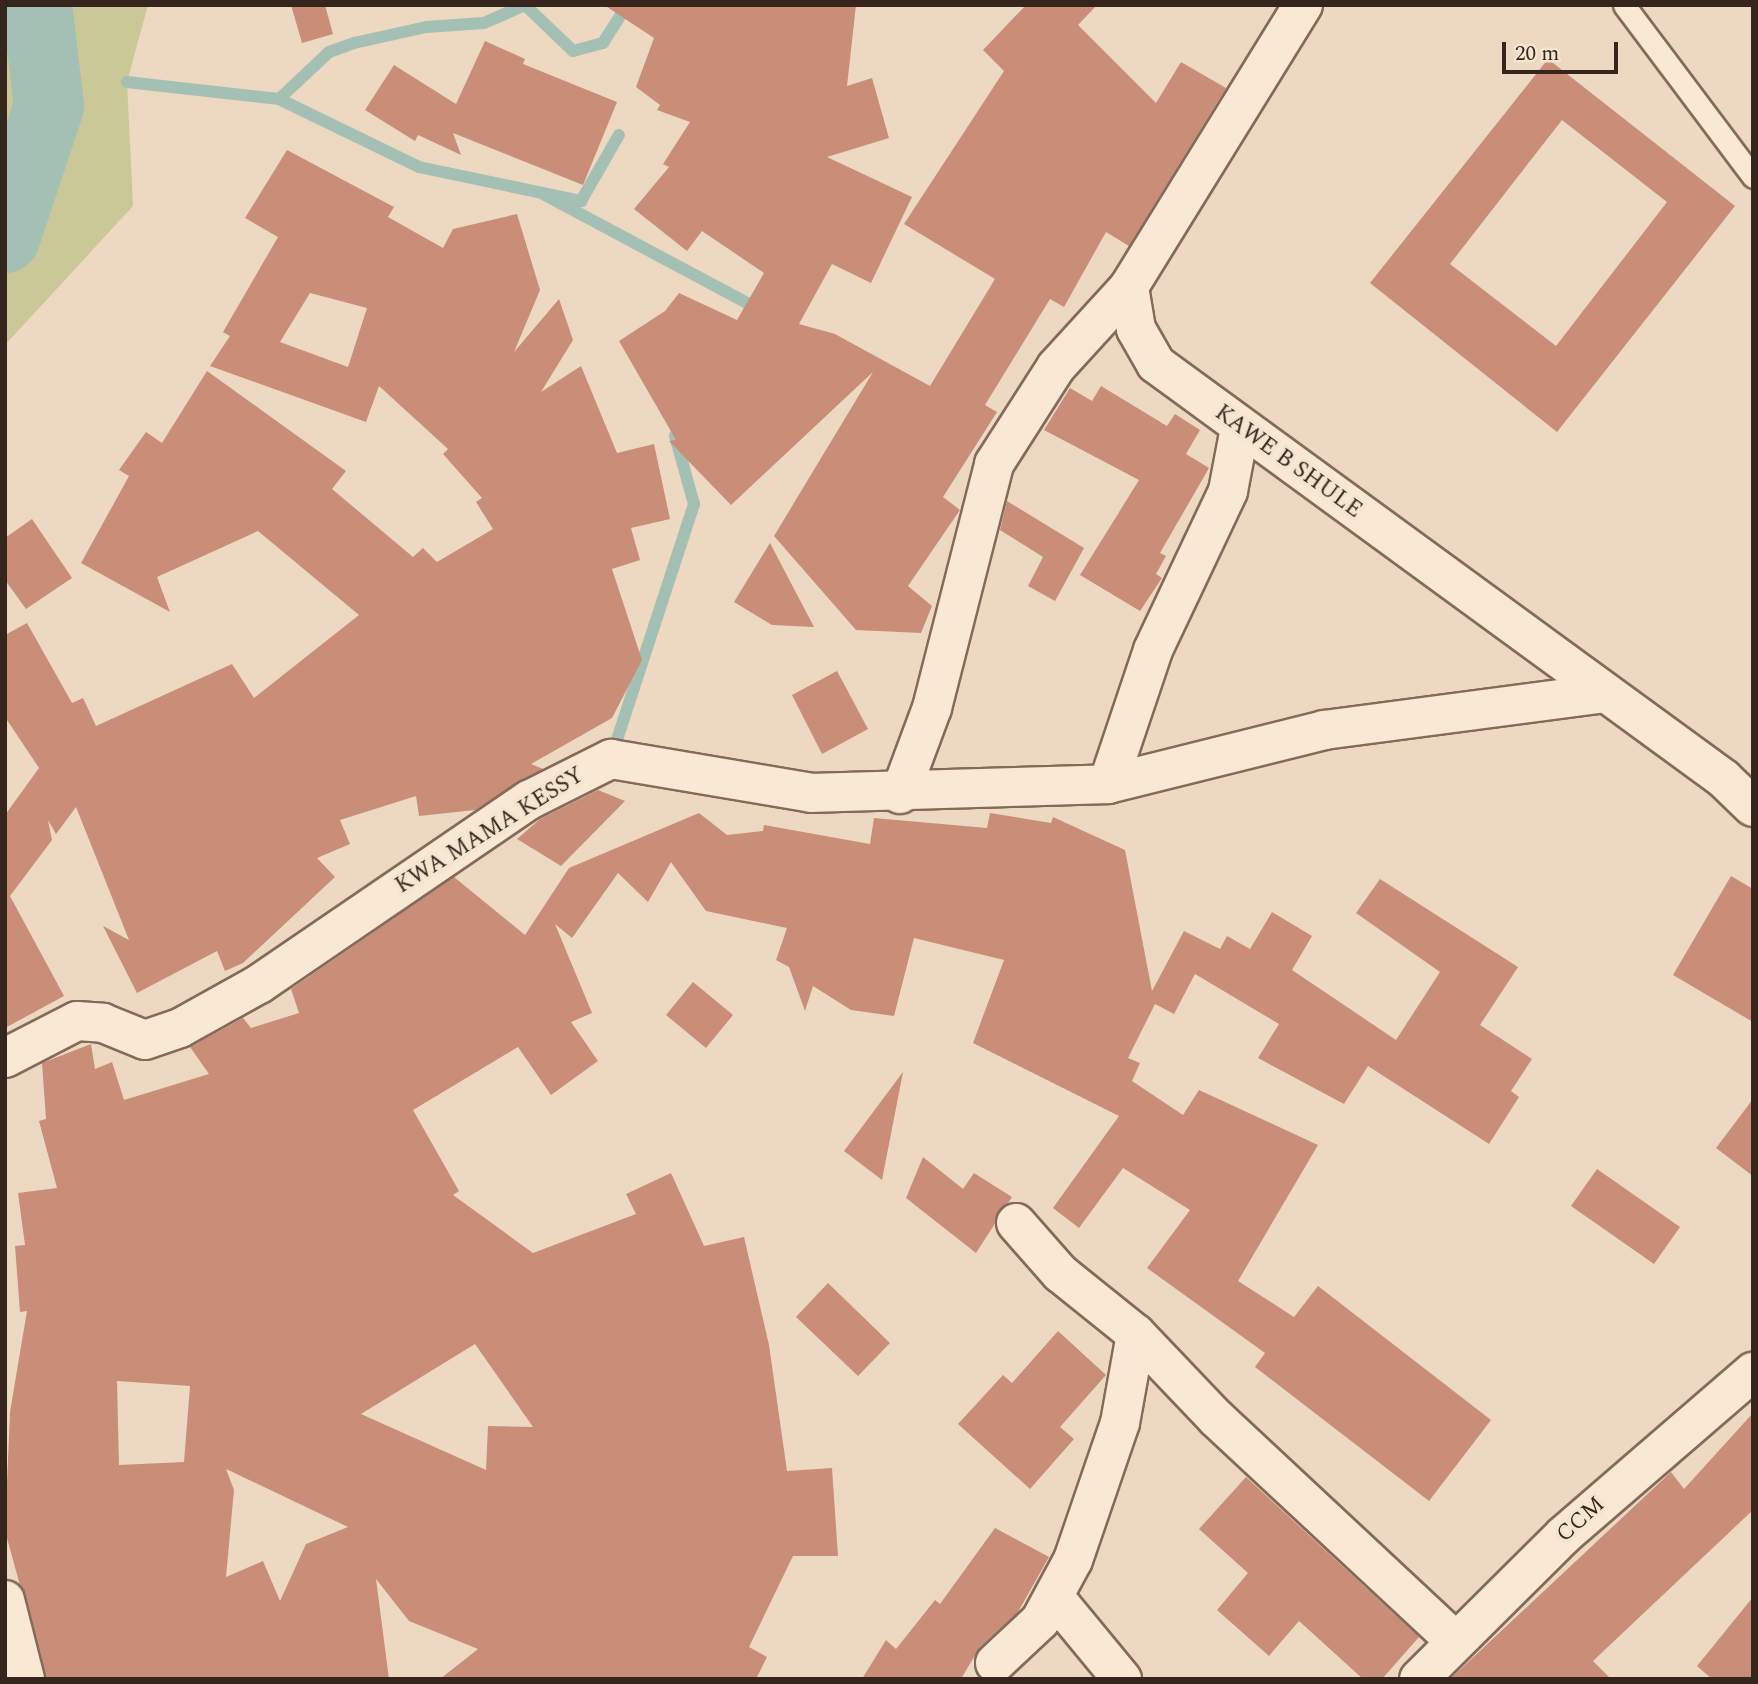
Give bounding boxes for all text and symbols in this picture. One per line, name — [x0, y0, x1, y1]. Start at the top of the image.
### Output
scale bar — [1506, 28, 1622, 72]
text: 20 m — [1515, 38, 1559, 70]
street label: KAWE B SHULE — [1209, 399, 1367, 525]
street label: KWA MAMA KESSY — [391, 762, 589, 900]
street label: CCM — [1551, 1491, 1611, 1549]

